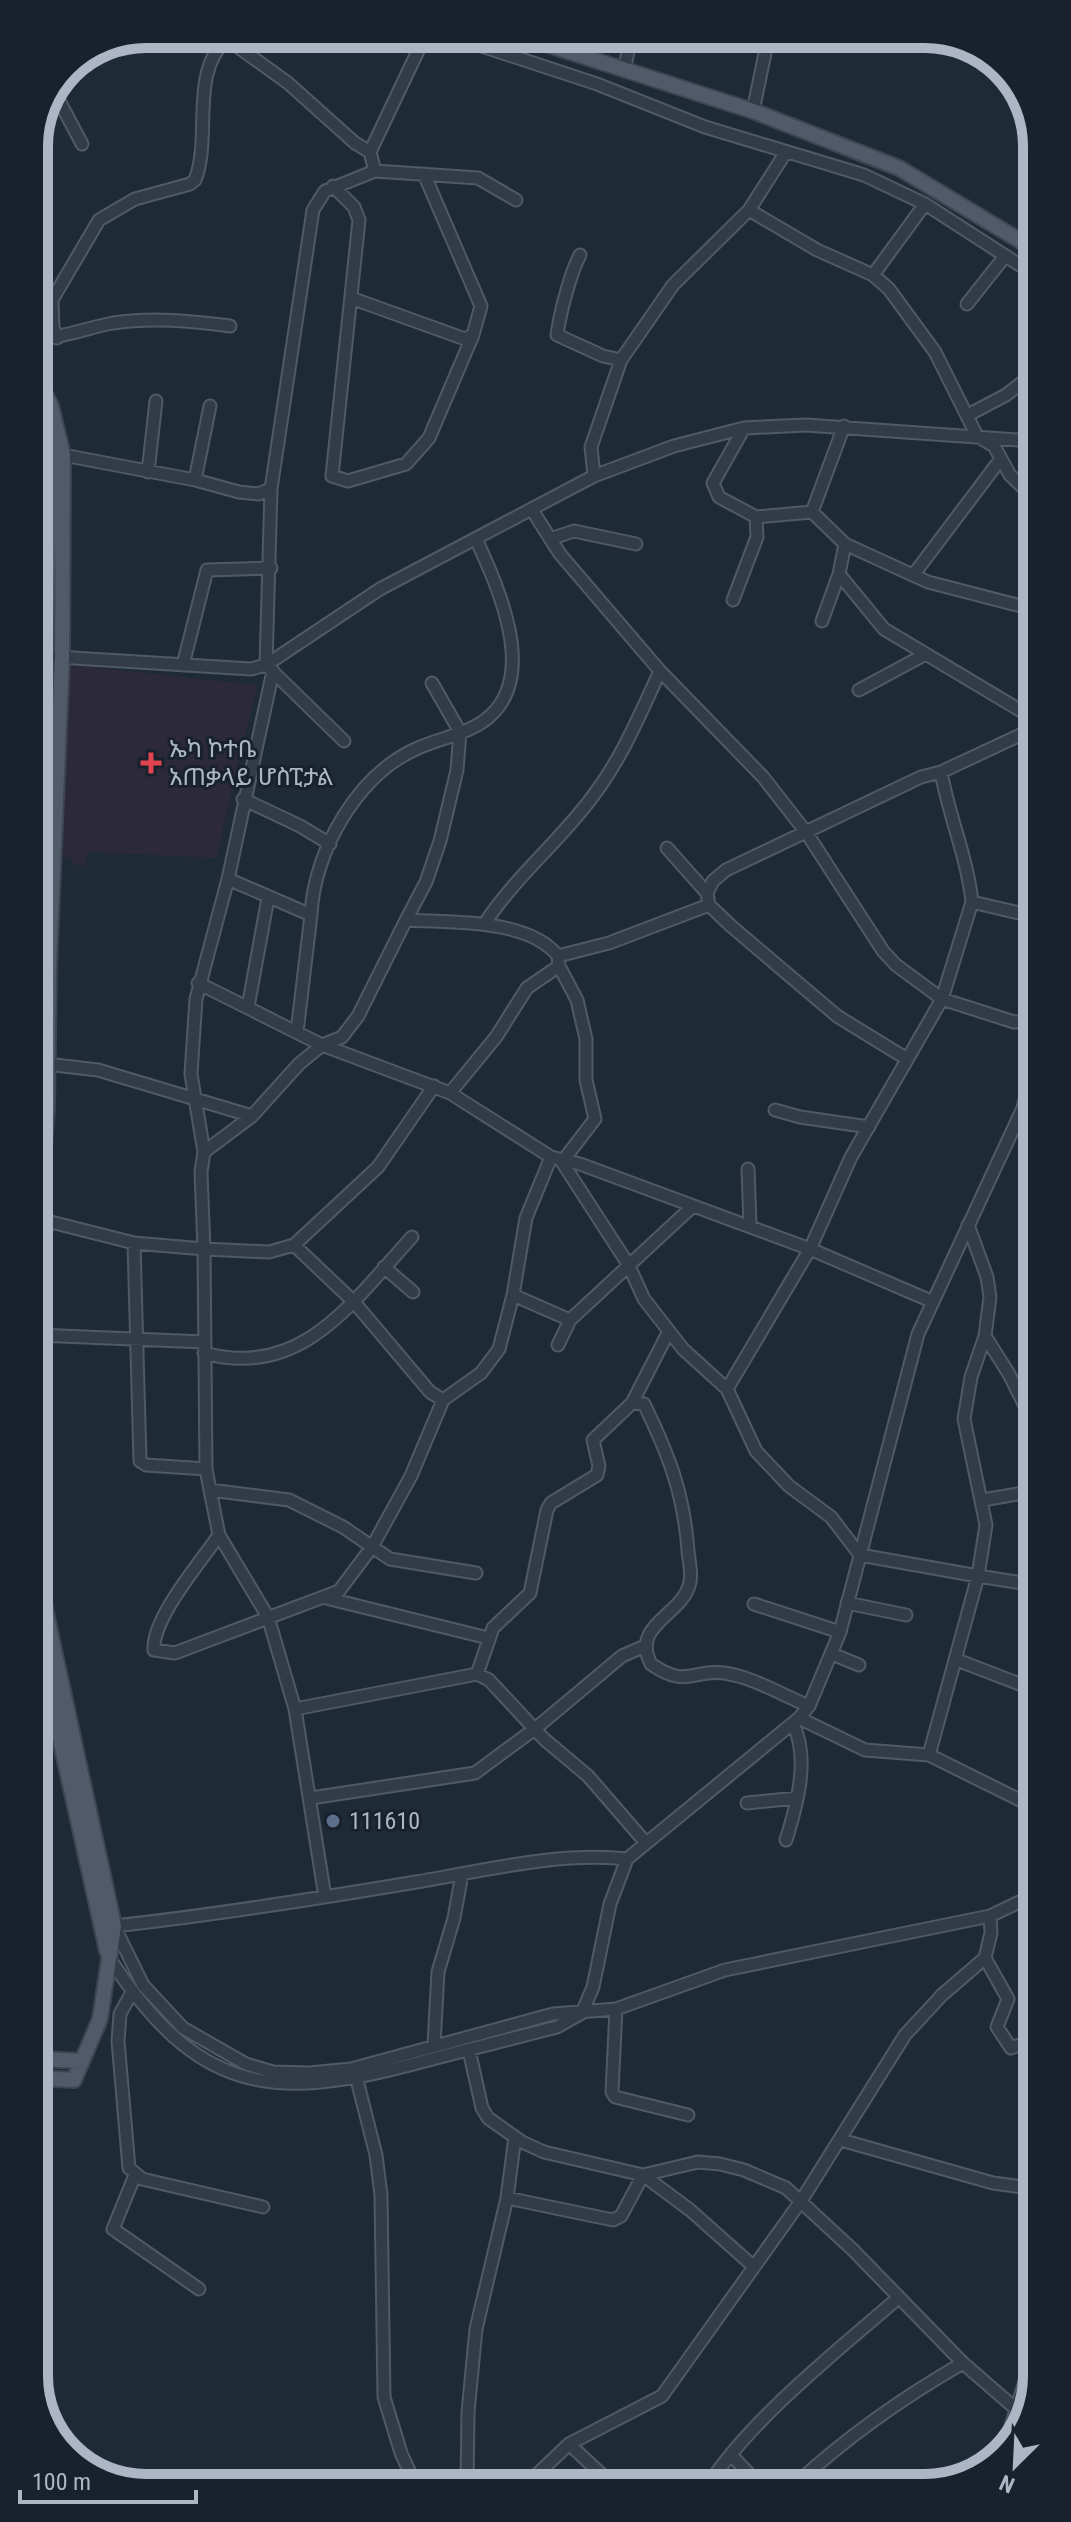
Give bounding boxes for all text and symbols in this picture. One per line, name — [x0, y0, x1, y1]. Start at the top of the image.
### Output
place label: ኤካ ኮተቤ አጠቃላይ ሆስፒታል — [169, 735, 333, 791]
marker: ኤካ ኮተቤ አጠቃላይ ሆስፒታል — [140, 752, 162, 774]
place label: 111610 — [349, 1807, 420, 1835]
marker: 111610 — [324, 1812, 342, 1830]
north arrow — [975, 2426, 1055, 2506]
scale bar — [20, 2454, 196, 2504]
text: 100 m — [32, 2468, 91, 2496]
text: N — [996, 2470, 1018, 2498]

